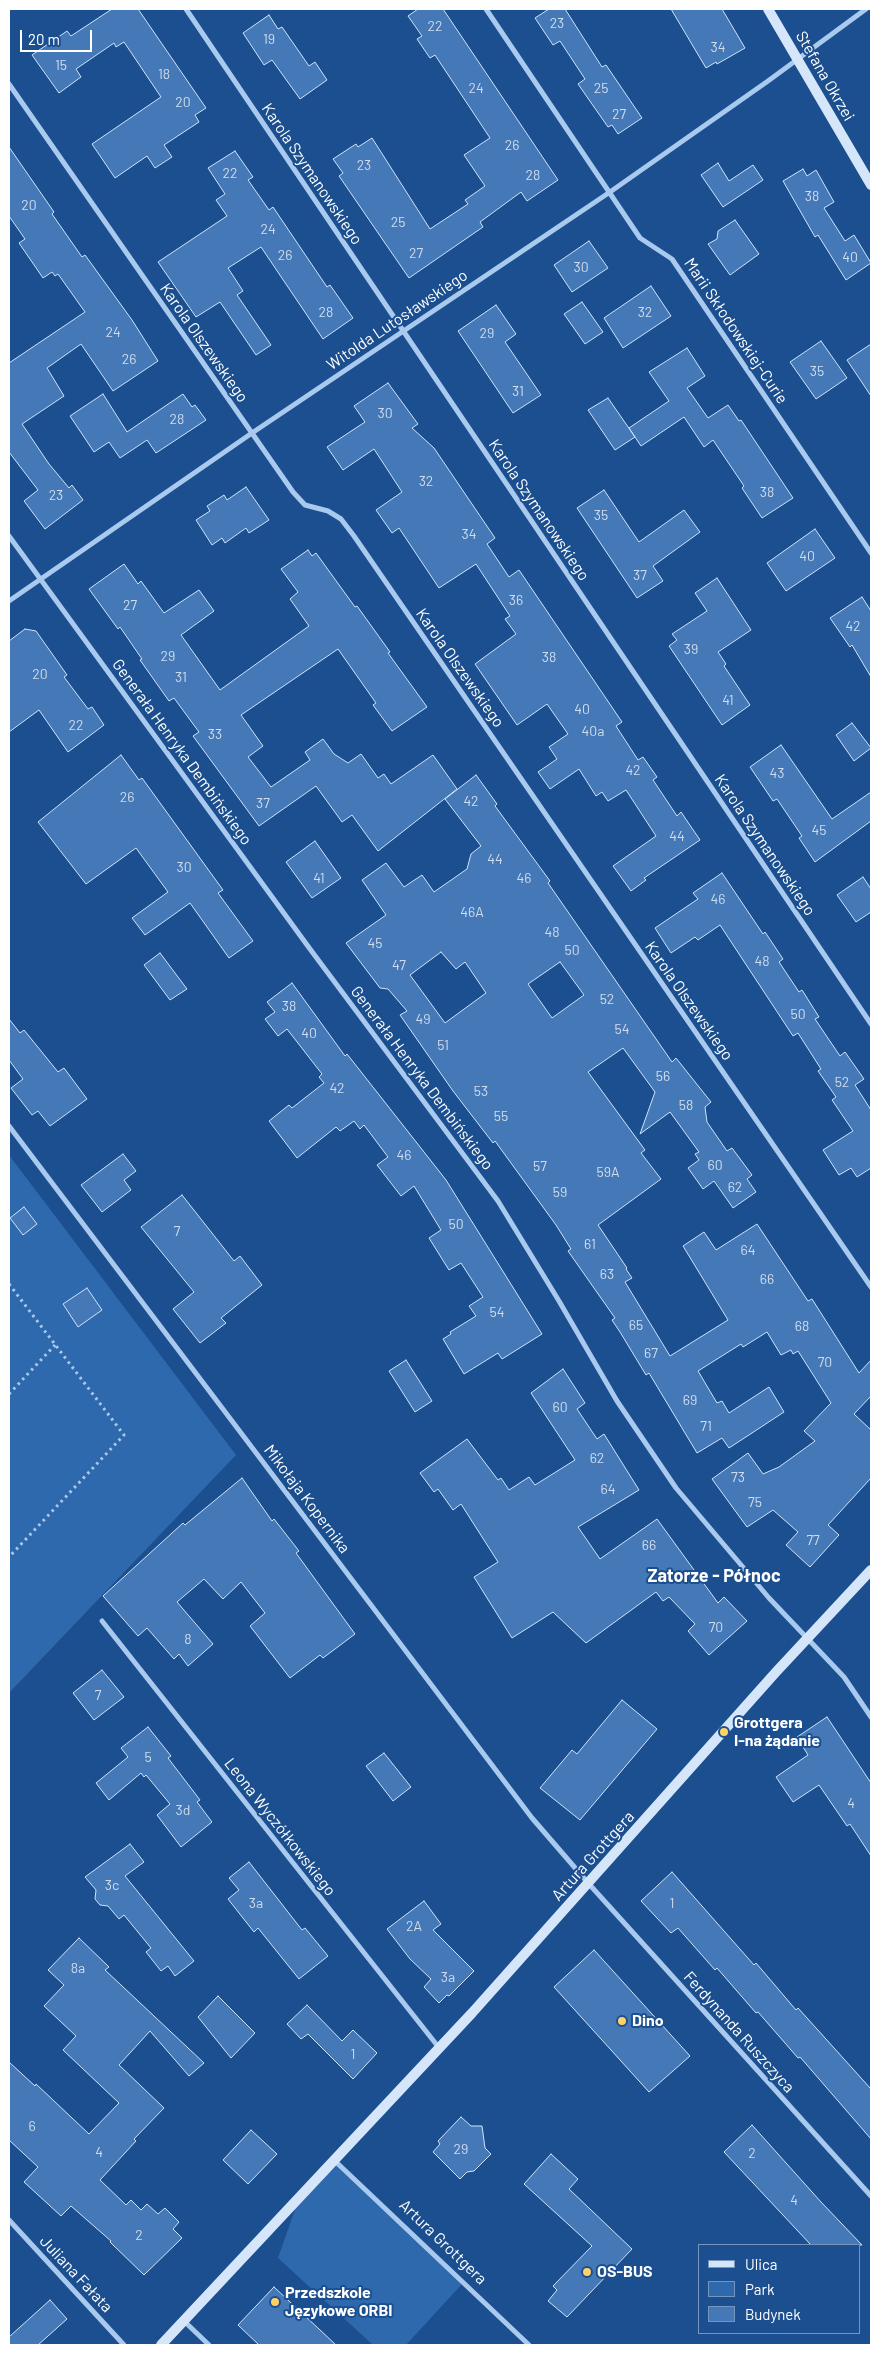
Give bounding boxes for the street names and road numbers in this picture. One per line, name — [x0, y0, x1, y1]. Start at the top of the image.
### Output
street label: Stefana Okrzei — [792, 28, 858, 124]
street label: Karola Szymanowskiego — [258, 100, 366, 248]
street label: Marii Skłodowskiej-Curie — [680, 254, 792, 408]
street label: Witolda Lutosławskiego — [323, 266, 471, 374]
street label: Karola Olszewskiego — [156, 280, 252, 406]
street label: Karola Szymanowskiego — [485, 436, 593, 584]
street label: Karola Olszewskiego — [412, 605, 508, 731]
street label: Generała Henryka Dembińskiego — [108, 655, 256, 849]
street label: Karola Szymanowskiego — [711, 771, 819, 919]
street label: Karola Olszewskiego — [641, 938, 737, 1064]
street label: Generała Henryka Dembińskiego — [347, 982, 497, 1174]
street label: Mikołaja Kopernika — [260, 1441, 354, 1557]
street label: Leona Wyczółkowskiego — [220, 1754, 340, 1900]
street label: Artura Grottgera — [548, 1807, 638, 1905]
street label: Ferdynanda Ruszczyca — [679, 1967, 799, 2097]
street label: Artura Grottgera — [395, 2195, 491, 2289]
street label: Juliana Fałata — [36, 2232, 116, 2316]

